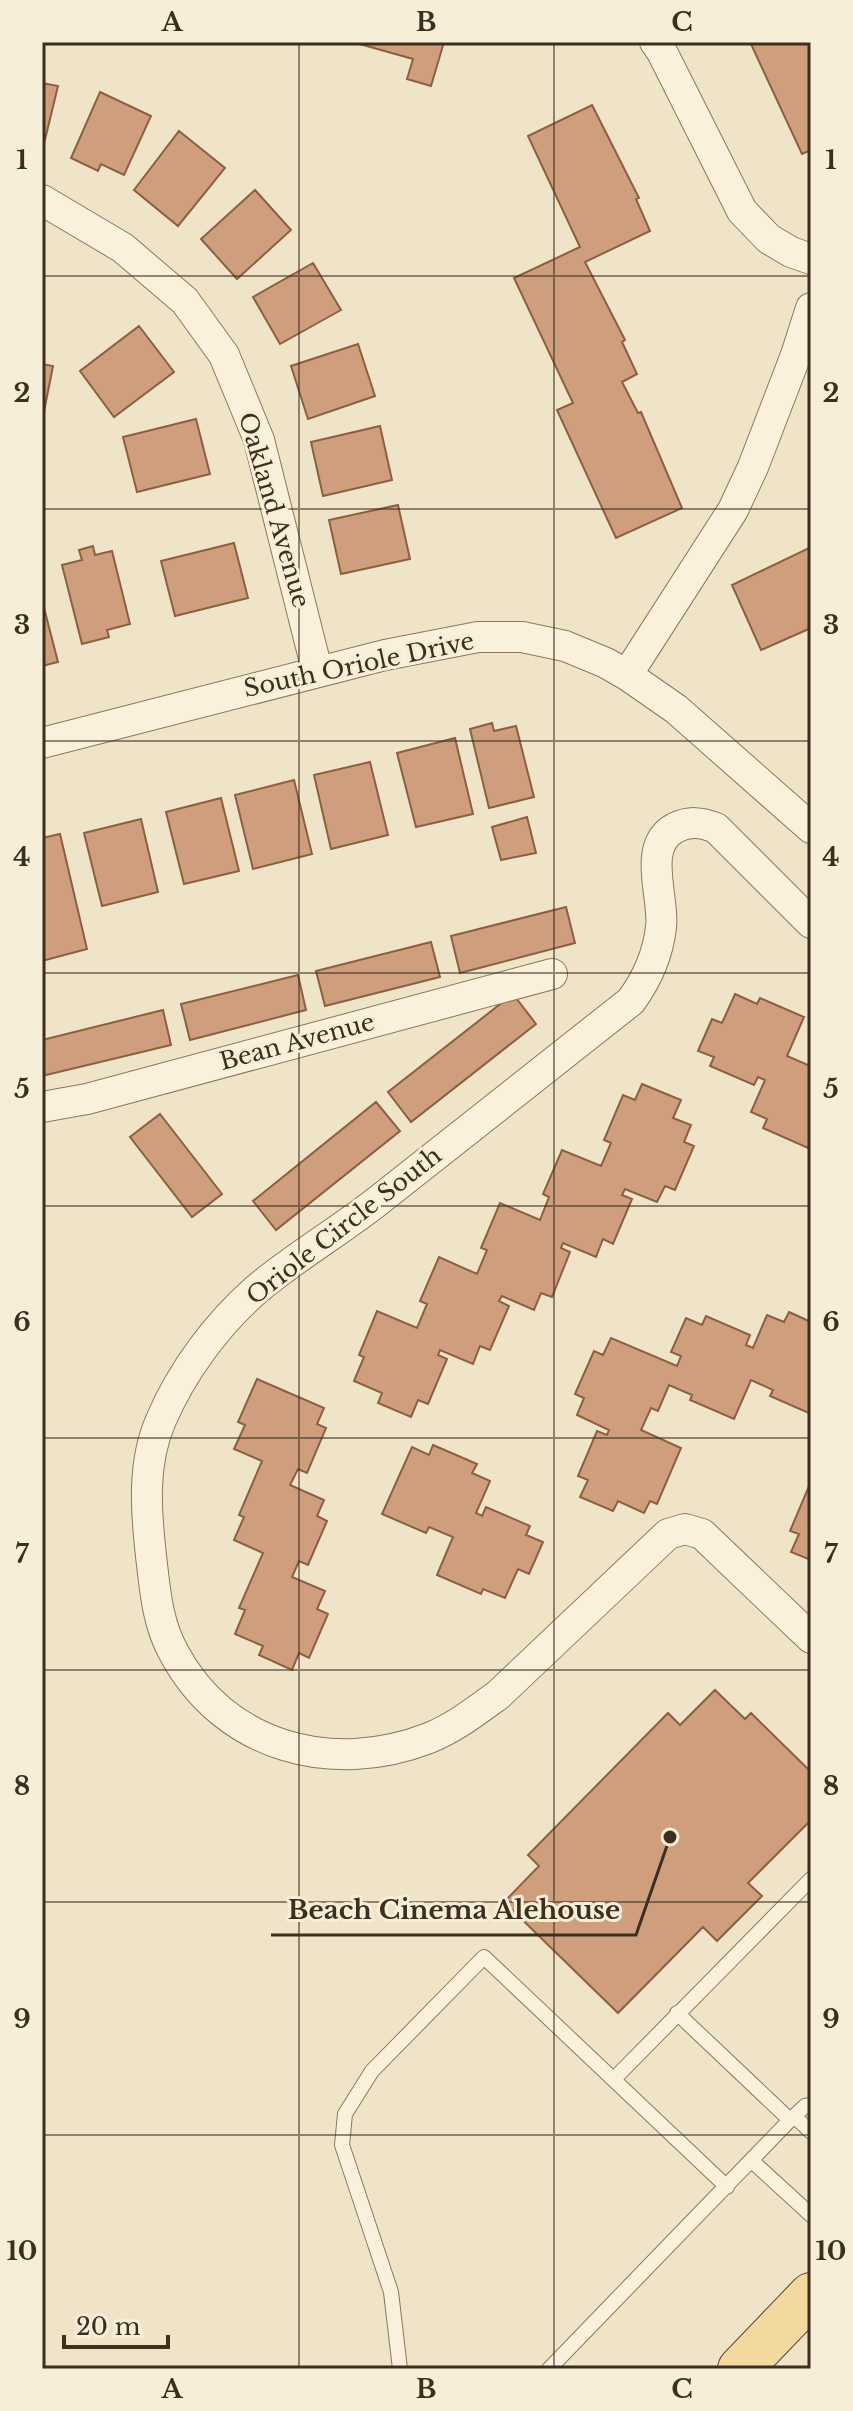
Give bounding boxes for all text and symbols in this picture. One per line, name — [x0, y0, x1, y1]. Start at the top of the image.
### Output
text: A — [160, 6, 183, 38]
text: B — [416, 6, 436, 38]
text: C — [671, 6, 693, 38]
text: 1 — [16, 144, 28, 176]
text: 1 — [825, 144, 837, 176]
text: 2 — [14, 377, 30, 409]
text: 2 — [823, 377, 839, 409]
street label: Oakland Avenue — [233, 409, 316, 611]
text: 3 — [14, 609, 30, 641]
text: 3 — [823, 609, 839, 641]
street label: South Oriole Drive — [241, 626, 477, 703]
text: 4 — [13, 841, 31, 873]
text: 4 — [822, 841, 840, 873]
street label: Bean Avenue — [216, 1007, 378, 1076]
text: 5 — [14, 1073, 30, 1105]
text: 5 — [823, 1073, 839, 1105]
street label: Oriole Circle South — [241, 1141, 447, 1311]
text: 6 — [13, 1306, 31, 1338]
text: 6 — [822, 1306, 840, 1338]
text: 7 — [15, 1538, 29, 1570]
text: 7 — [824, 1538, 838, 1570]
text: 8 — [14, 1770, 30, 1802]
text: 8 — [823, 1770, 839, 1802]
callout: Beach Cinema Alehouse — [271, 1885, 636, 1935]
text: Beach Cinema Alehouse — [288, 1894, 620, 1926]
text: 9 — [13, 2003, 31, 2035]
text: 9 — [822, 2003, 840, 2035]
text: 10 — [7, 2235, 37, 2267]
text: 10 — [816, 2235, 846, 2267]
scale bar — [64, 2299, 168, 2349]
text: 20 m — [76, 2312, 141, 2341]
text: A — [160, 2373, 183, 2405]
text: B — [416, 2373, 436, 2405]
text: C — [671, 2373, 693, 2405]

